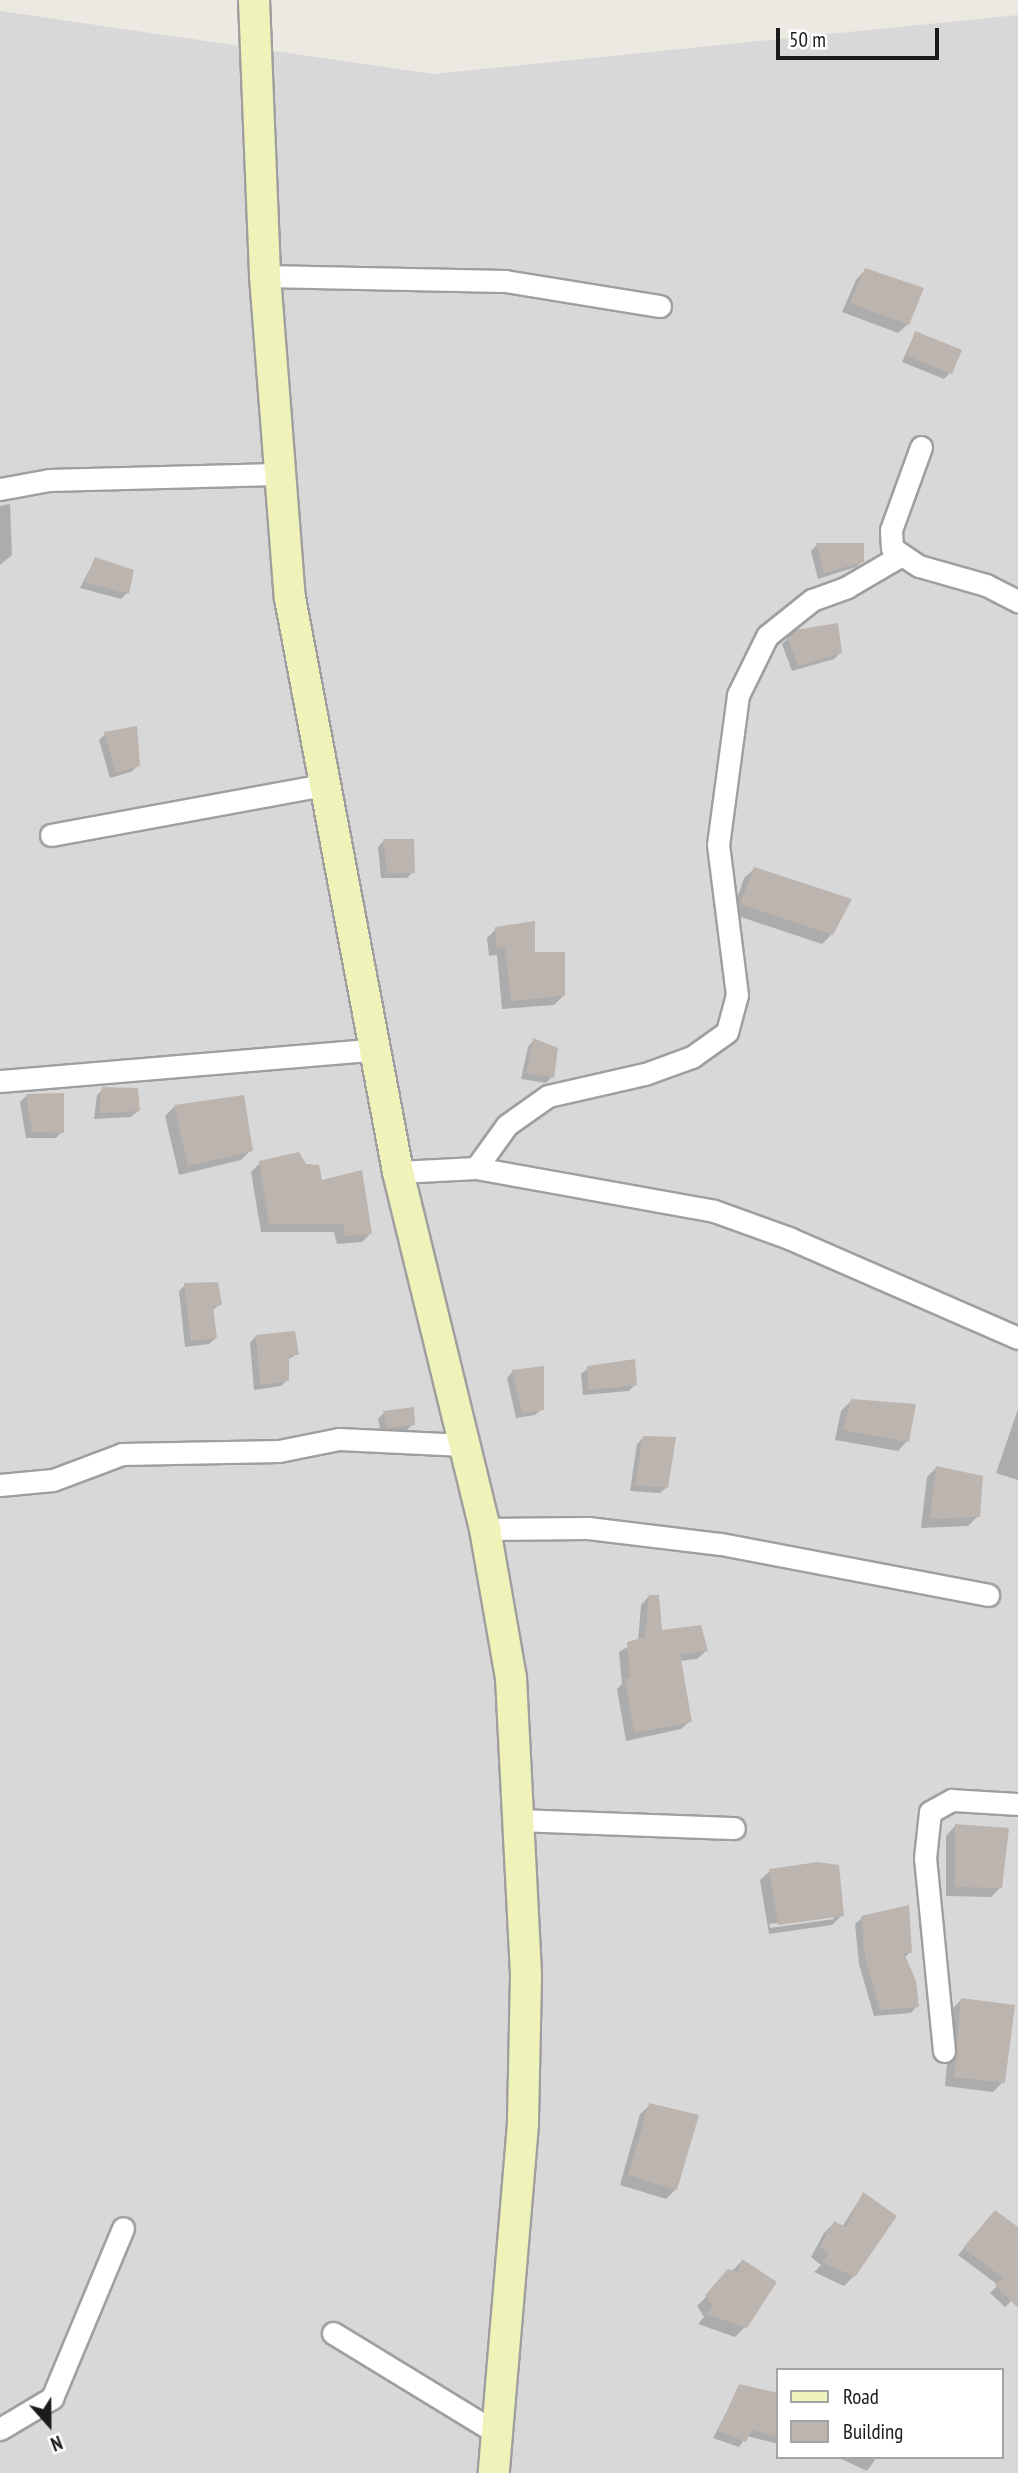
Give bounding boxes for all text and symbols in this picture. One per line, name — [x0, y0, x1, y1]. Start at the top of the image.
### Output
scale bar — [780, 14, 943, 58]
text: 50 m — [789, 26, 826, 53]
legend — [776, 2368, 1004, 2459]
text: Road — [843, 2383, 879, 2410]
north arrow — [14, 2389, 84, 2459]
text: Building — [843, 2418, 903, 2445]
text: N — [47, 2431, 66, 2457]

